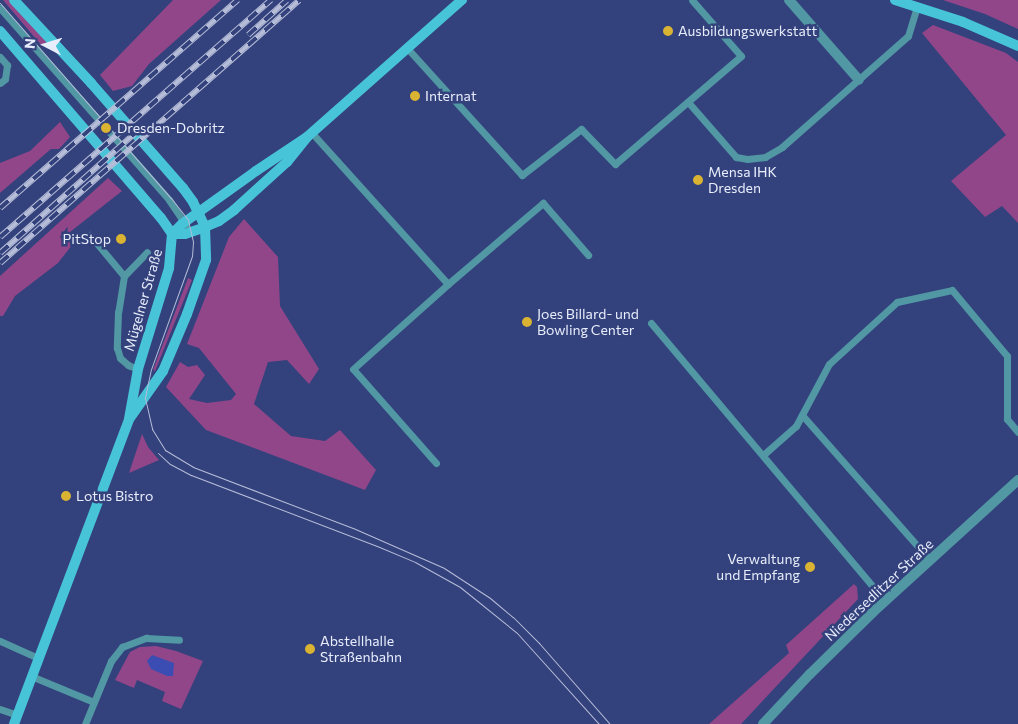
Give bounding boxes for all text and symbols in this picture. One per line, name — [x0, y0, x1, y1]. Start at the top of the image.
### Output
north arrow — [20, 20, 70, 70]
place label: Ausbildungswerkstatt — [678, 23, 817, 39]
marker: Ausbildungswerkstatt — [662, 25, 674, 37]
text: N — [21, 38, 38, 50]
place label: Internat — [425, 88, 477, 104]
marker: Internat — [409, 90, 421, 102]
place label: Dresden-Dobritz — [117, 120, 225, 136]
marker: Dresden-Dobritz — [99, 121, 113, 135]
place label: Mensa IHK Dresden — [708, 164, 777, 196]
marker: Mensa IHK Dresden — [692, 174, 704, 186]
place label: PitStop — [63, 231, 111, 247]
marker: PitStop — [115, 233, 127, 245]
street label: Mügelner Straße — [120, 247, 166, 353]
place label: Joes Billard- und Bowling Center — [537, 306, 639, 338]
marker: Joes Billard- und Bowling Center — [521, 316, 533, 328]
place label: Lotus Bistro — [76, 488, 153, 504]
marker: Lotus Bistro — [60, 490, 72, 502]
street label: Niedersedlitzer Straße — [821, 535, 937, 645]
place label: Verwaltung und Empfang — [716, 551, 800, 584]
marker: Verwaltung und Empfang — [804, 561, 816, 573]
place label: Abstellhalle Straßenbahn — [320, 633, 402, 666]
marker: Abstellhalle Straßenbahn — [304, 643, 316, 655]

